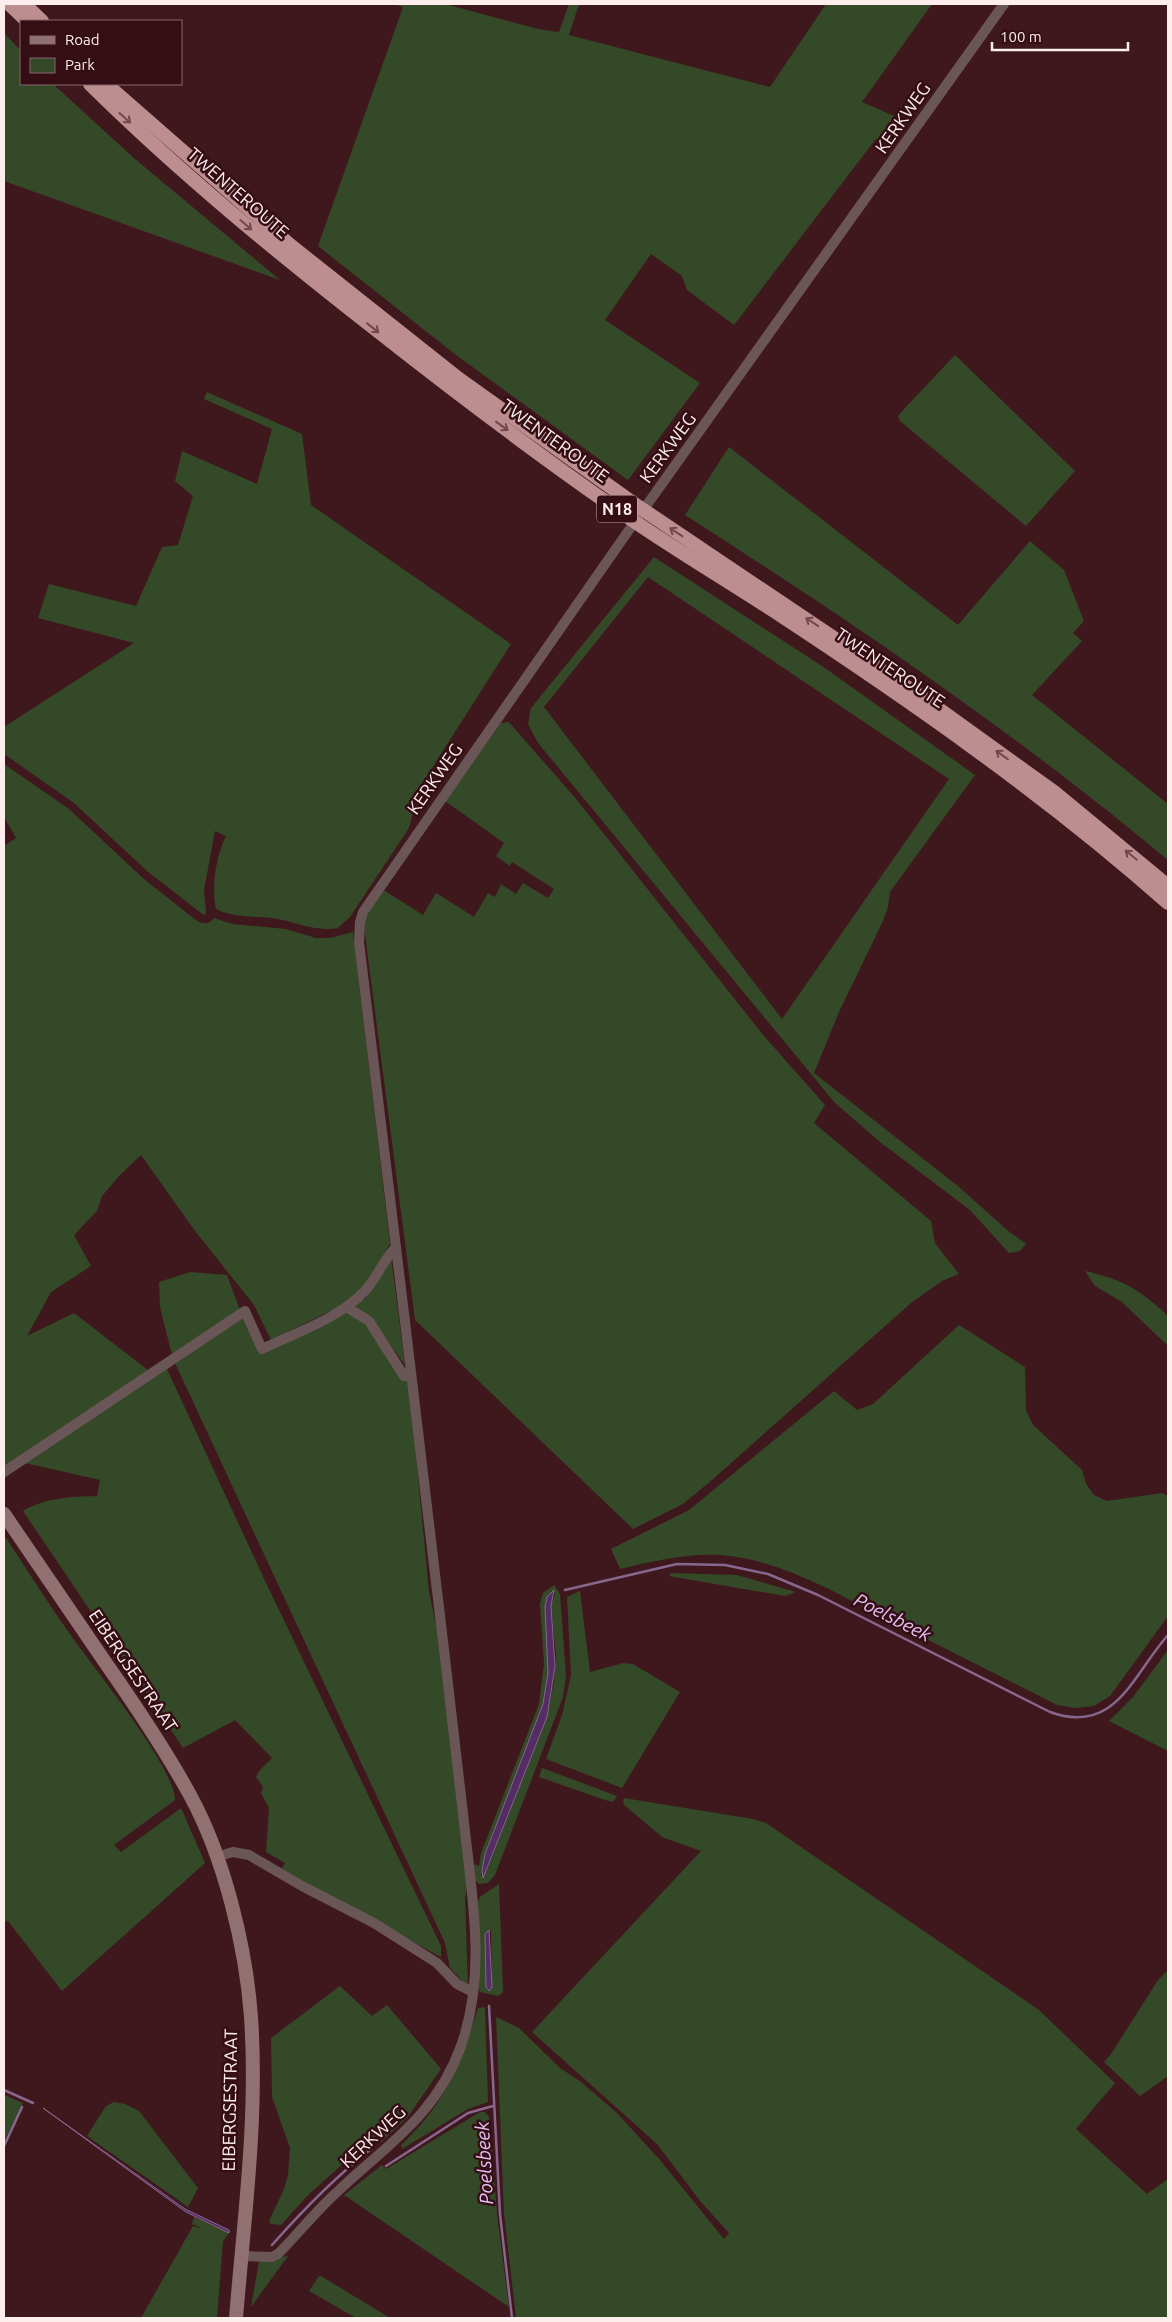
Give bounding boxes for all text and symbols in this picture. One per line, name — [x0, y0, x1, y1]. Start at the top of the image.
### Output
legend — [20, 20, 182, 85]
scale bar — [992, 20, 1128, 52]
text: 100 m — [1000, 28, 1042, 45]
text: Road — [65, 31, 100, 48]
text: Park — [65, 56, 95, 73]
street label: KERKWEG — [871, 78, 934, 157]
one-way arrow — [118, 112, 131, 124]
street label: TWENTEROUTE — [184, 143, 293, 242]
one-way arrow — [240, 219, 253, 231]
one-way arrow — [366, 322, 379, 333]
street label: TWENTEROUTE — [498, 395, 613, 486]
street label: KERKWEG — [635, 408, 699, 486]
one-way arrow — [495, 421, 509, 431]
road number: N18 — [597, 496, 637, 522]
one-way arrow — [670, 527, 684, 537]
one-way arrow — [805, 617, 819, 627]
street label: TWENTEROUTE — [832, 623, 949, 711]
street label: KERKWEG — [403, 739, 466, 818]
one-way arrow — [996, 750, 1010, 760]
one-way arrow — [1124, 849, 1137, 861]
water label: Poelsbeek — [851, 1588, 935, 1646]
street label: EIBERGSESTRAAT — [86, 1606, 182, 1735]
street label: EIBERGSESTRAAT — [218, 2028, 240, 2172]
street label: KERKWEG — [336, 2101, 409, 2171]
water label: Poelsbeek — [471, 2120, 497, 2205]

